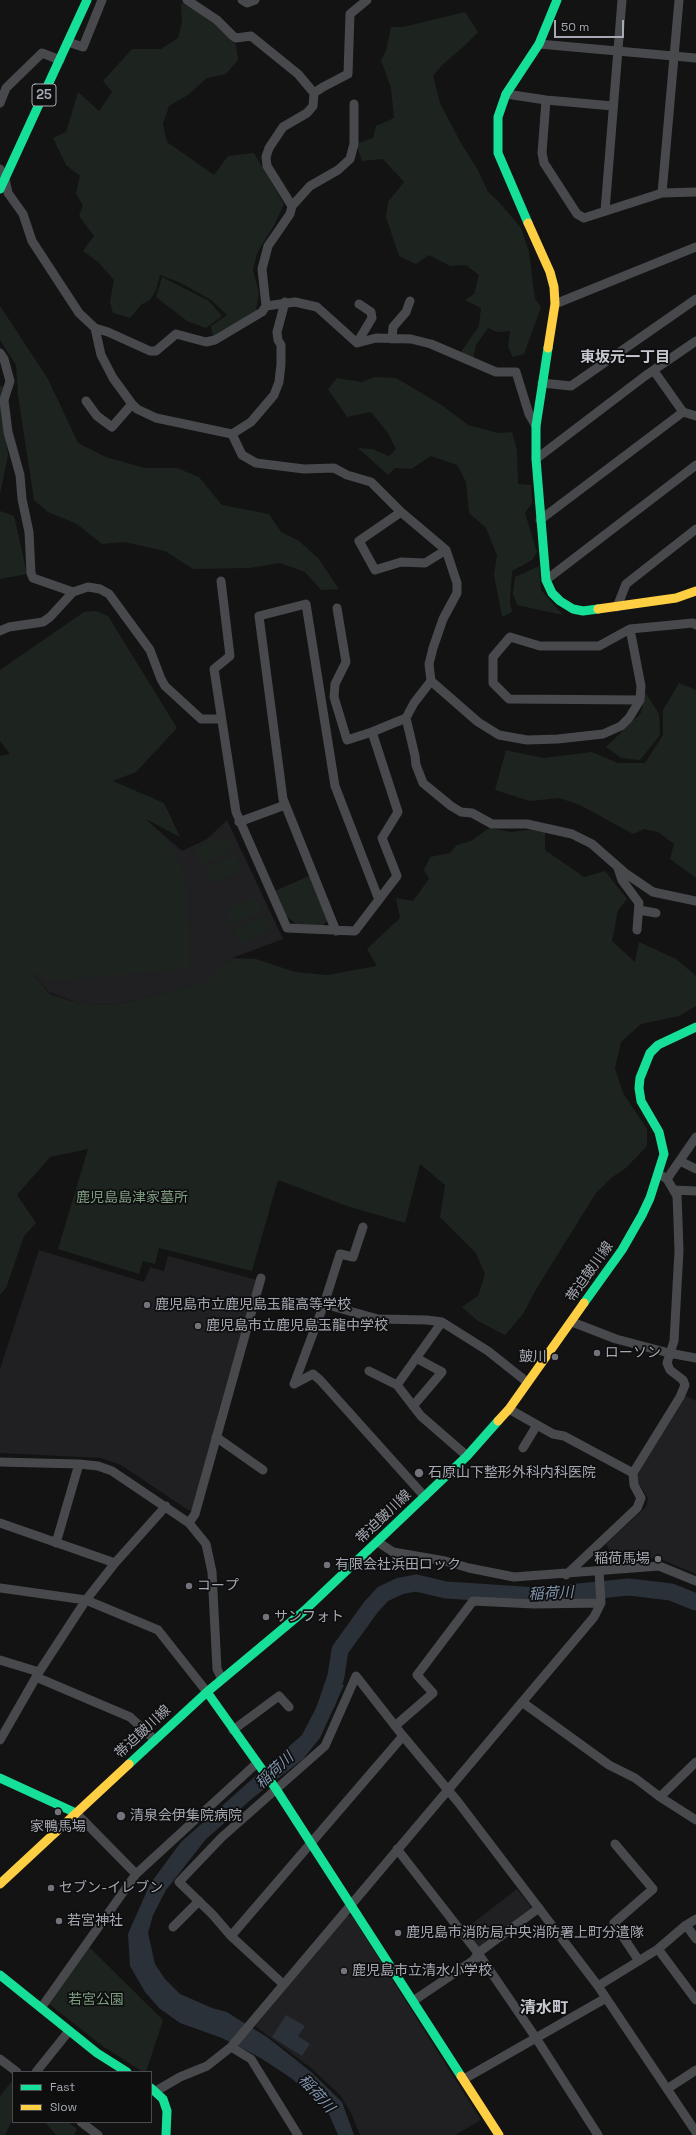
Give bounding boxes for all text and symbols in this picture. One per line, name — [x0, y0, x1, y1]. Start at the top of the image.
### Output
scale bar — [556, 12, 626, 38]
text: 50 m — [561, 19, 589, 35]
road number: 25 — [32, 84, 56, 106]
district label: 東坂元一丁目 — [580, 349, 670, 367]
park label: 鹿児島島津家墓所 — [76, 1190, 188, 1206]
street label: 帯迫皷川線 — [563, 1239, 617, 1305]
place label: 鹿児島市立鹿児島玉龍高等学校 — [155, 1297, 351, 1313]
marker: 鹿児島市立鹿児島玉龍高等学校 — [142, 1300, 152, 1310]
place label: 鹿児島市立鹿児島玉龍中学校 — [206, 1318, 388, 1334]
marker: 鹿児島市立鹿児島玉龍中学校 — [193, 1321, 203, 1331]
place label: ローソン — [605, 1345, 661, 1361]
marker: ローソン — [592, 1348, 602, 1358]
place label: 皷川 — [519, 1349, 547, 1365]
marker: 皷川 — [550, 1352, 560, 1362]
place label: 石原山下整形外科内科医院 — [428, 1465, 596, 1481]
marker: 石原山下整形外科内科医院 — [413, 1467, 425, 1479]
street label: 帯迫皷川線 — [353, 1487, 415, 1547]
place label: 稲荷馬場 — [594, 1551, 650, 1567]
marker: 稲荷馬場 — [653, 1554, 663, 1564]
place label: 有限会社浜田ロック — [335, 1557, 461, 1573]
marker: 有限会社浜田ロック — [322, 1560, 332, 1570]
place label: コープ — [197, 1578, 239, 1594]
marker: コープ — [184, 1581, 194, 1591]
water label: 稲荷川 — [528, 1584, 574, 1604]
place label: サンフォト — [274, 1609, 344, 1625]
marker: サンフォト — [261, 1612, 271, 1622]
street label: 帯迫皷川線 — [112, 1702, 174, 1762]
water label: 稲荷川 — [252, 1749, 298, 1793]
marker: 家鴨馬場 — [53, 1807, 63, 1817]
place label: 清泉会伊集院病院 — [130, 1808, 242, 1824]
marker: 清泉会伊集院病院 — [115, 1810, 127, 1822]
place label: 家鴨馬場 — [30, 1819, 86, 1835]
place label: セブン-イレブン — [59, 1880, 163, 1896]
marker: セブン-イレブン — [46, 1883, 56, 1893]
place label: 若宮神社 — [67, 1913, 123, 1929]
marker: 若宮神社 — [54, 1916, 64, 1926]
place label: 鹿児島市消防局中央消防署上町分遣隊 — [406, 1925, 644, 1941]
marker: 鹿児島市消防局中央消防署上町分遣隊 — [393, 1928, 403, 1938]
place label: 鹿児島市立清水小学校 — [352, 1963, 492, 1979]
marker: 鹿児島市立清水小学校 — [339, 1966, 349, 1976]
park label: 若宮公園 — [68, 1992, 124, 2008]
district label: 清水町 — [520, 1999, 568, 2019]
legend — [12, 2071, 152, 2123]
water label: 稲荷川 — [294, 2071, 338, 2117]
text: Fast — [50, 2079, 75, 2095]
text: Slow — [50, 2099, 77, 2115]

